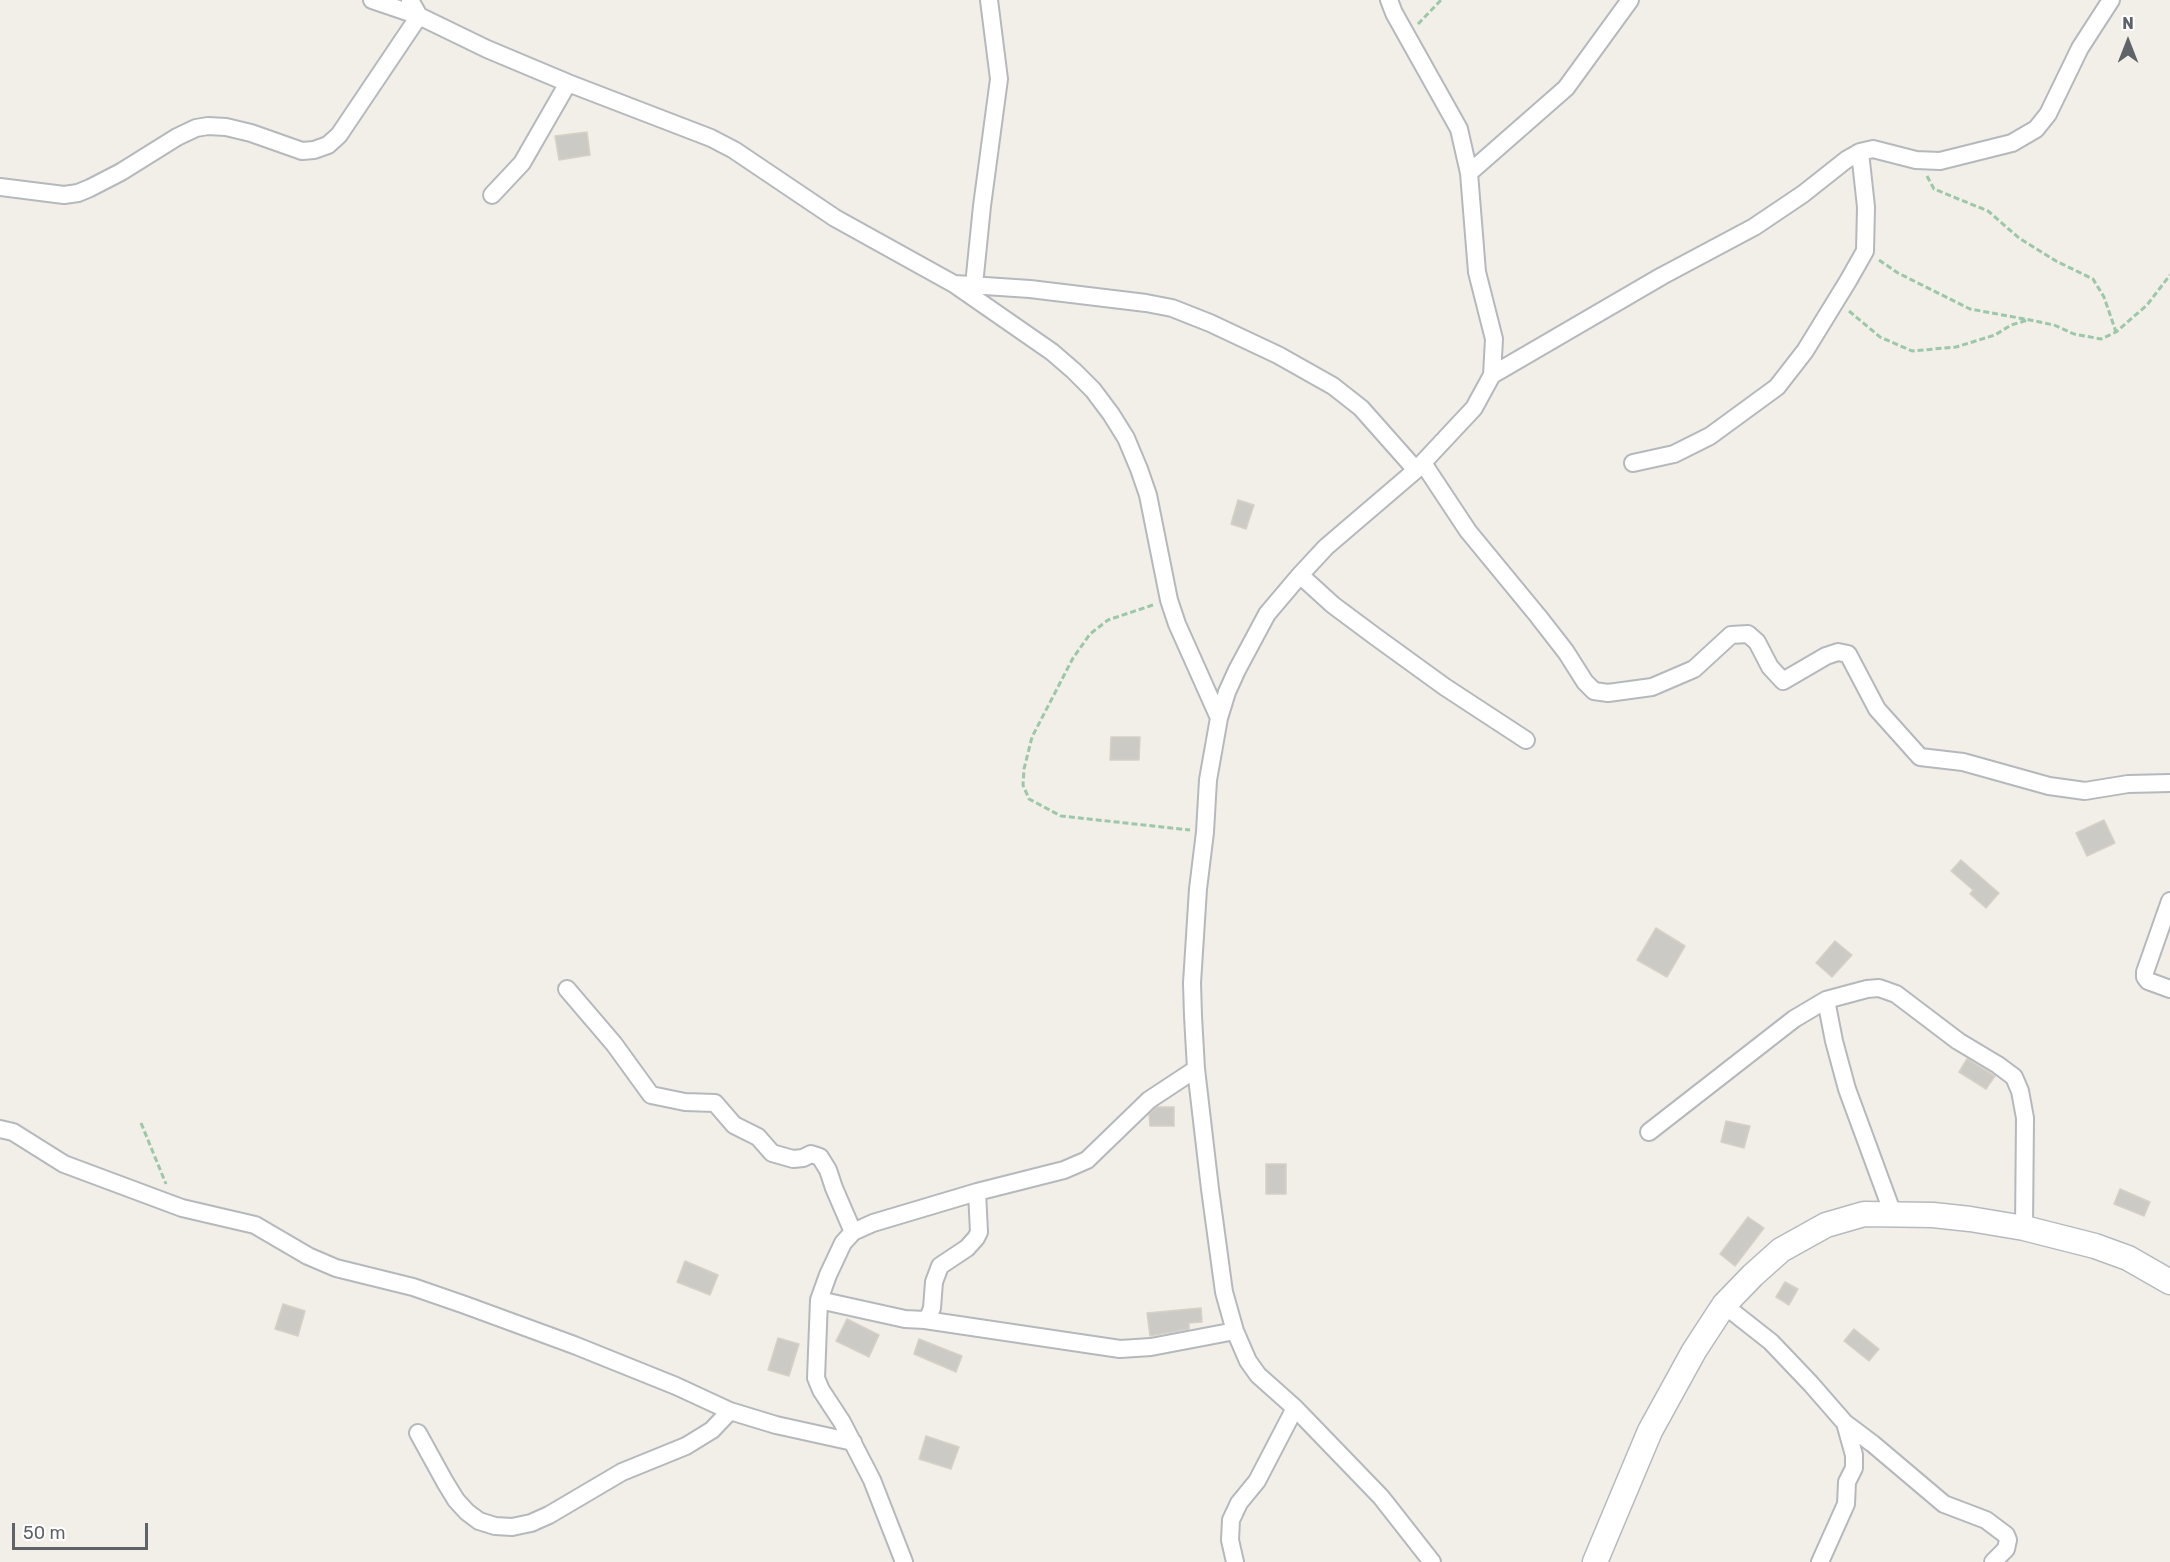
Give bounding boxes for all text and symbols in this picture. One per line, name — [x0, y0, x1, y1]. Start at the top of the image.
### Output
north arrow — [2098, 12, 2158, 72]
text: N — [2122, 14, 2134, 33]
scale bar — [15, 1511, 152, 1549]
text: 50 m — [23, 1522, 66, 1544]

